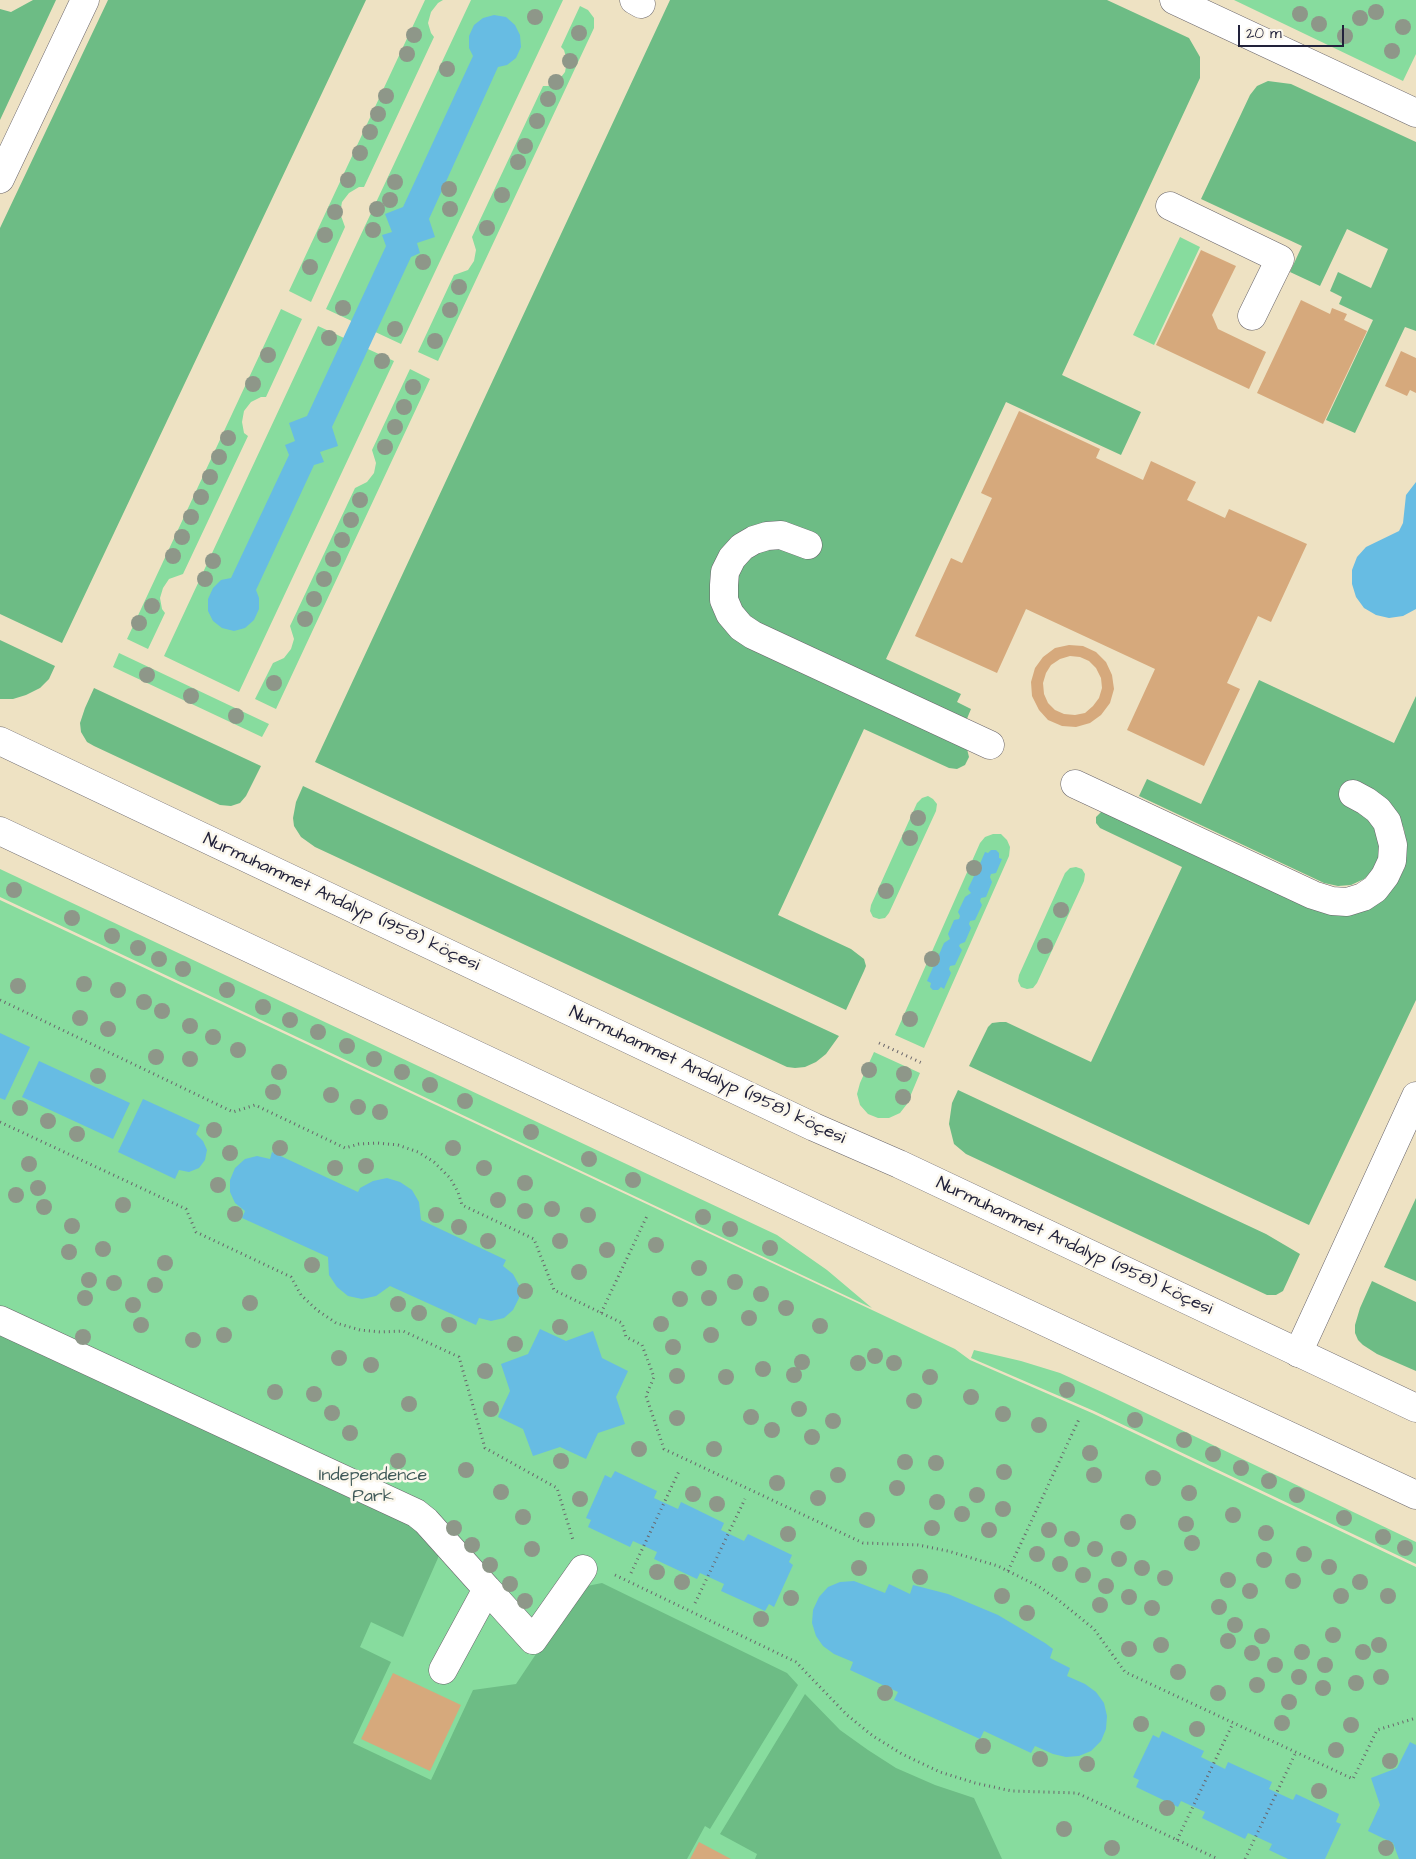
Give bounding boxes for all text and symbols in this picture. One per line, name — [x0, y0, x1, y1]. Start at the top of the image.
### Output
scale bar — [1241, 15, 1347, 47]
text: 20 m — [1246, 23, 1282, 44]
street label: Nurmuhammet Andalyp (1958) köçesi — [199, 829, 483, 977]
street label: Nurmuhammet Andalyp (1958) köçesi — [565, 1002, 849, 1150]
street label: Nurmuhammet Andalyp (1958) köçesi — [932, 1173, 1216, 1321]
park label: Independence Park — [319, 1465, 427, 1508]

